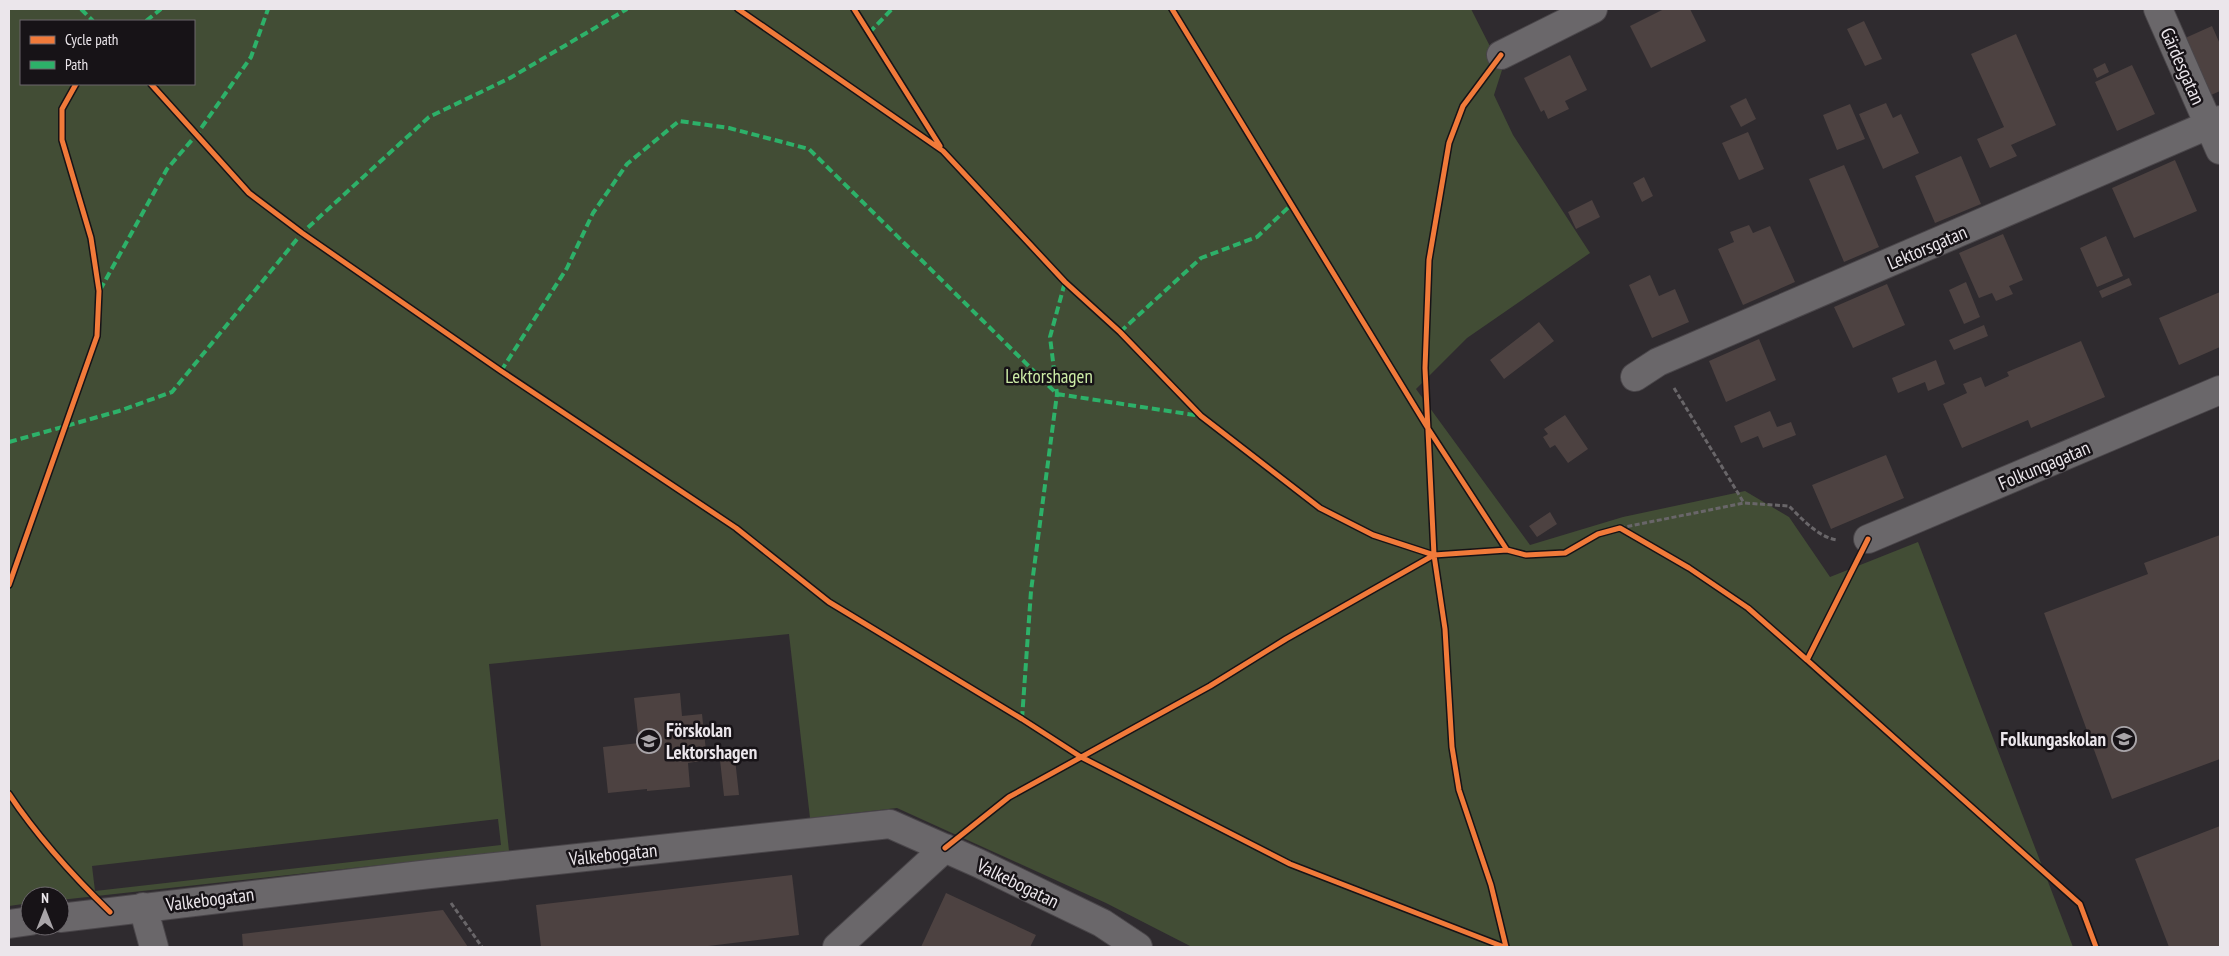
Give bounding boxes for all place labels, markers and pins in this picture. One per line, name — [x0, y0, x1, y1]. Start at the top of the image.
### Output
place label: Förskolan Lektorshagen — [666, 718, 757, 764]
school or university icon: Folkungaskolan — [2111, 726, 2137, 752]
place label: Folkungaskolan — [2000, 727, 2106, 751]
school or university icon: Förskolan Lektorshagen — [636, 728, 662, 754]

